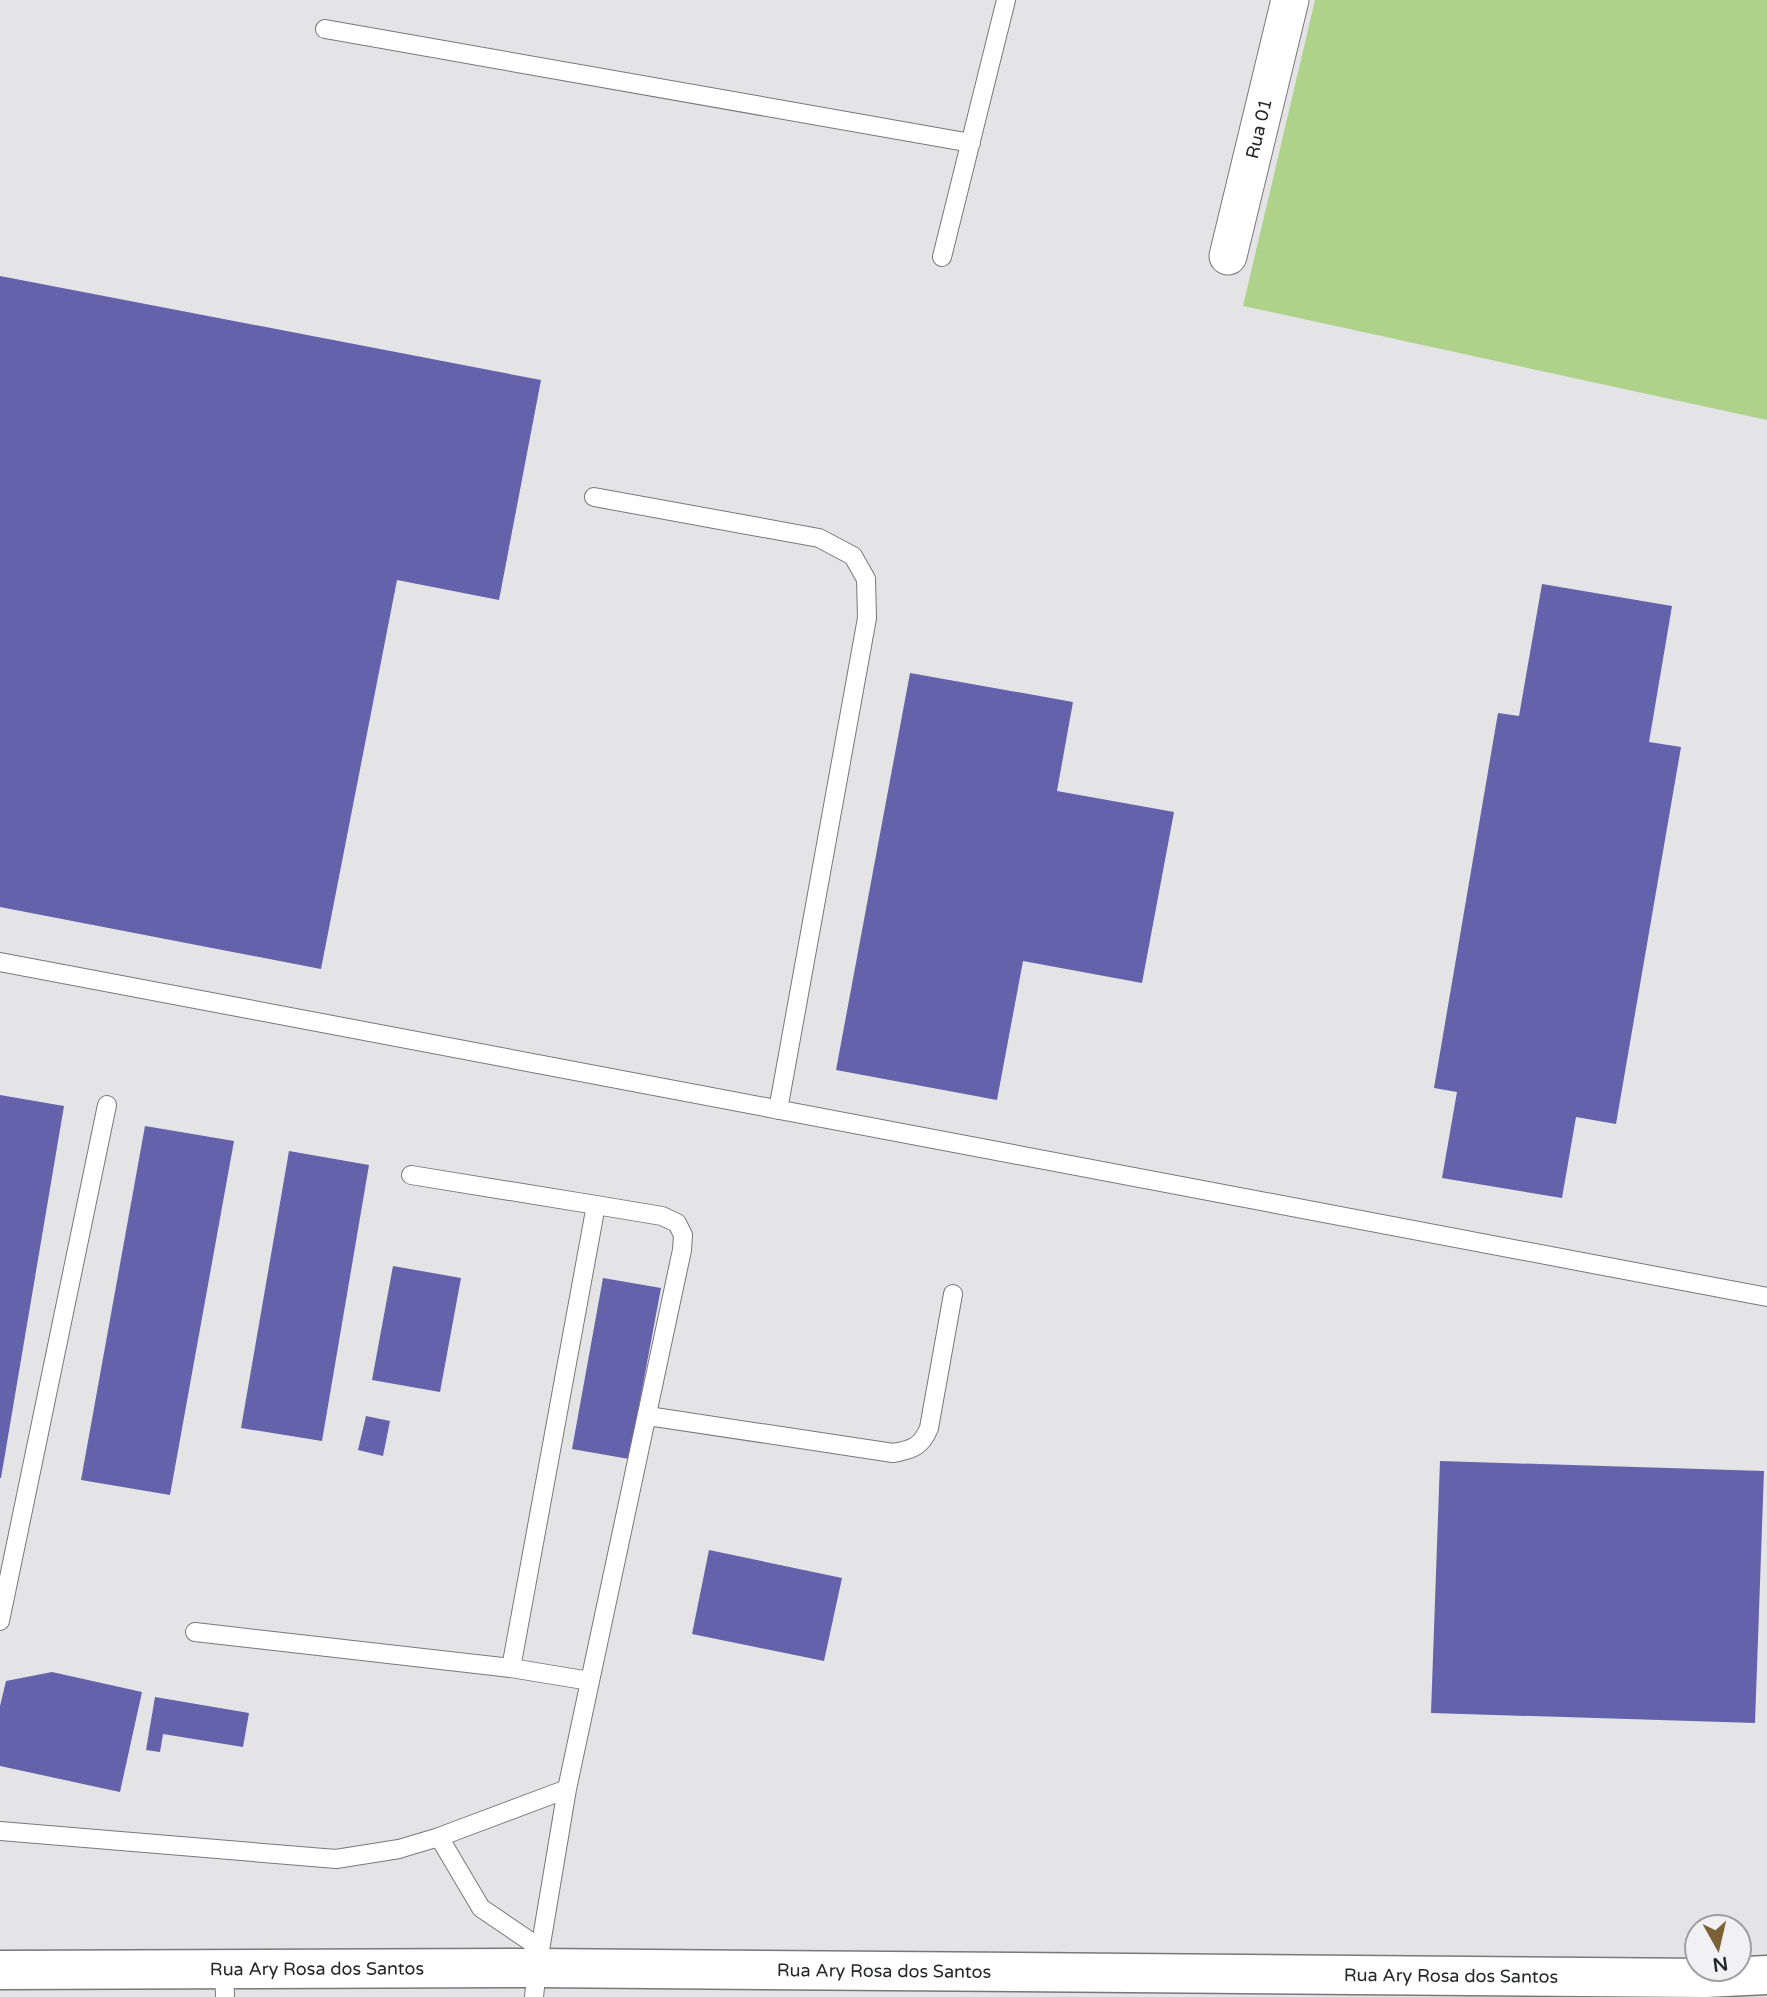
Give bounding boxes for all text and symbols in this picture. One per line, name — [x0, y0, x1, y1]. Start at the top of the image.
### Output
street label: Rua 01 — [1241, 96, 1277, 161]
north arrow — [1683, 1913, 1753, 1983]
text: N — [1711, 1952, 1729, 1976]
street label: Rua Ary Rosa dos Santos — [210, 1957, 424, 1980]
street label: Rua Ary Rosa dos Santos — [777, 1959, 991, 1983]
street label: Rua Ary Rosa dos Santos — [1344, 1964, 1558, 1988]

